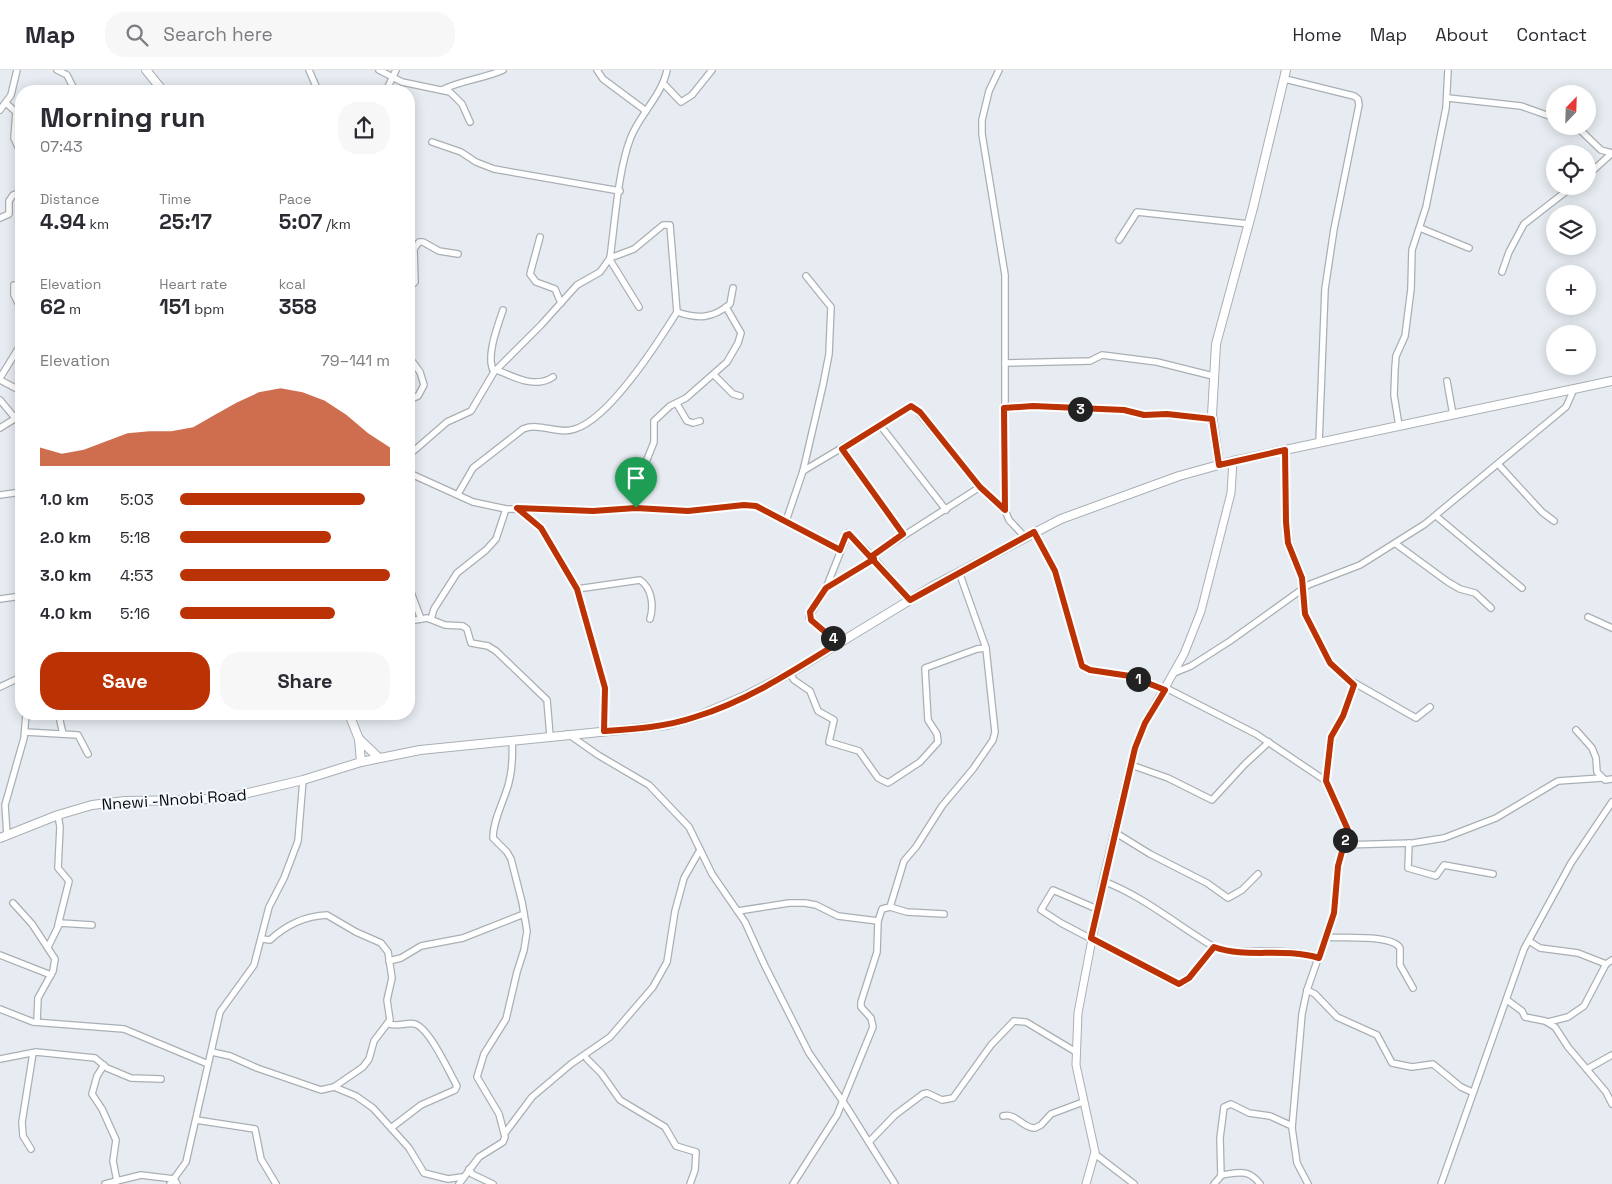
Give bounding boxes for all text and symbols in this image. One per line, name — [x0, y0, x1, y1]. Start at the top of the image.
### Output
search box — [105, 12, 455, 57]
text: Map — [25, 19, 75, 50]
icon: search — [123, 21, 151, 49]
text: Search here — [163, 22, 273, 47]
text: Home — [1293, 23, 1342, 46]
text: Map — [1370, 23, 1407, 46]
text: About — [1435, 23, 1489, 46]
text: Contact — [1517, 23, 1587, 46]
north arrow — [1546, 85, 1596, 135]
map controls — [1546, 85, 1596, 375]
text: Morning run — [40, 99, 205, 135]
button: share — [338, 102, 390, 154]
text: 07:43 — [40, 136, 83, 157]
button: locate — [1546, 145, 1596, 195]
text: Distance — [40, 190, 100, 208]
text: Time — [159, 190, 191, 208]
text: Pace — [279, 190, 311, 208]
button: layers — [1546, 205, 1596, 255]
text: 4.94 — [40, 208, 86, 235]
text: 25:17 — [159, 208, 212, 235]
text: 5:07 — [279, 208, 322, 235]
text: km — [86, 215, 109, 233]
text: /km — [322, 215, 351, 233]
button: + — [1546, 265, 1596, 315]
text: Elevation — [40, 275, 101, 293]
text: Heart rate — [159, 275, 227, 293]
text: kcal — [279, 275, 306, 293]
text: 62 — [40, 293, 65, 320]
text: 151 — [159, 293, 191, 320]
text: 358 — [279, 293, 317, 320]
text: m — [65, 300, 81, 318]
text: bpm — [191, 300, 224, 318]
button: − — [1546, 325, 1596, 375]
text: Elevation — [40, 350, 110, 371]
text: 79–141 m — [321, 350, 390, 371]
pin: 3 — [1068, 396, 1092, 422]
text: 3 — [1076, 400, 1085, 418]
pin — [615, 457, 657, 508]
icon: arrive — [622, 464, 650, 492]
text: 1.0 km — [40, 489, 89, 510]
text: 5:03 — [120, 489, 154, 510]
text: 2.0 km — [40, 527, 91, 548]
text: 5:18 — [120, 527, 150, 548]
text: 3.0 km — [40, 565, 91, 586]
text: 4:53 — [120, 565, 153, 586]
text: 4.0 km — [40, 603, 92, 624]
text: 5:16 — [120, 603, 150, 624]
pin: 4 — [820, 626, 846, 650]
text: 4 — [829, 629, 838, 647]
button: Save — [40, 652, 210, 710]
button: Share — [220, 652, 390, 710]
pin: 1 — [1126, 666, 1150, 692]
text: 1 — [1135, 670, 1142, 688]
street label: Nnewi -Nnobi Road — [101, 784, 247, 815]
pin: 2 — [1332, 828, 1358, 852]
text: 2 — [1341, 831, 1350, 849]

